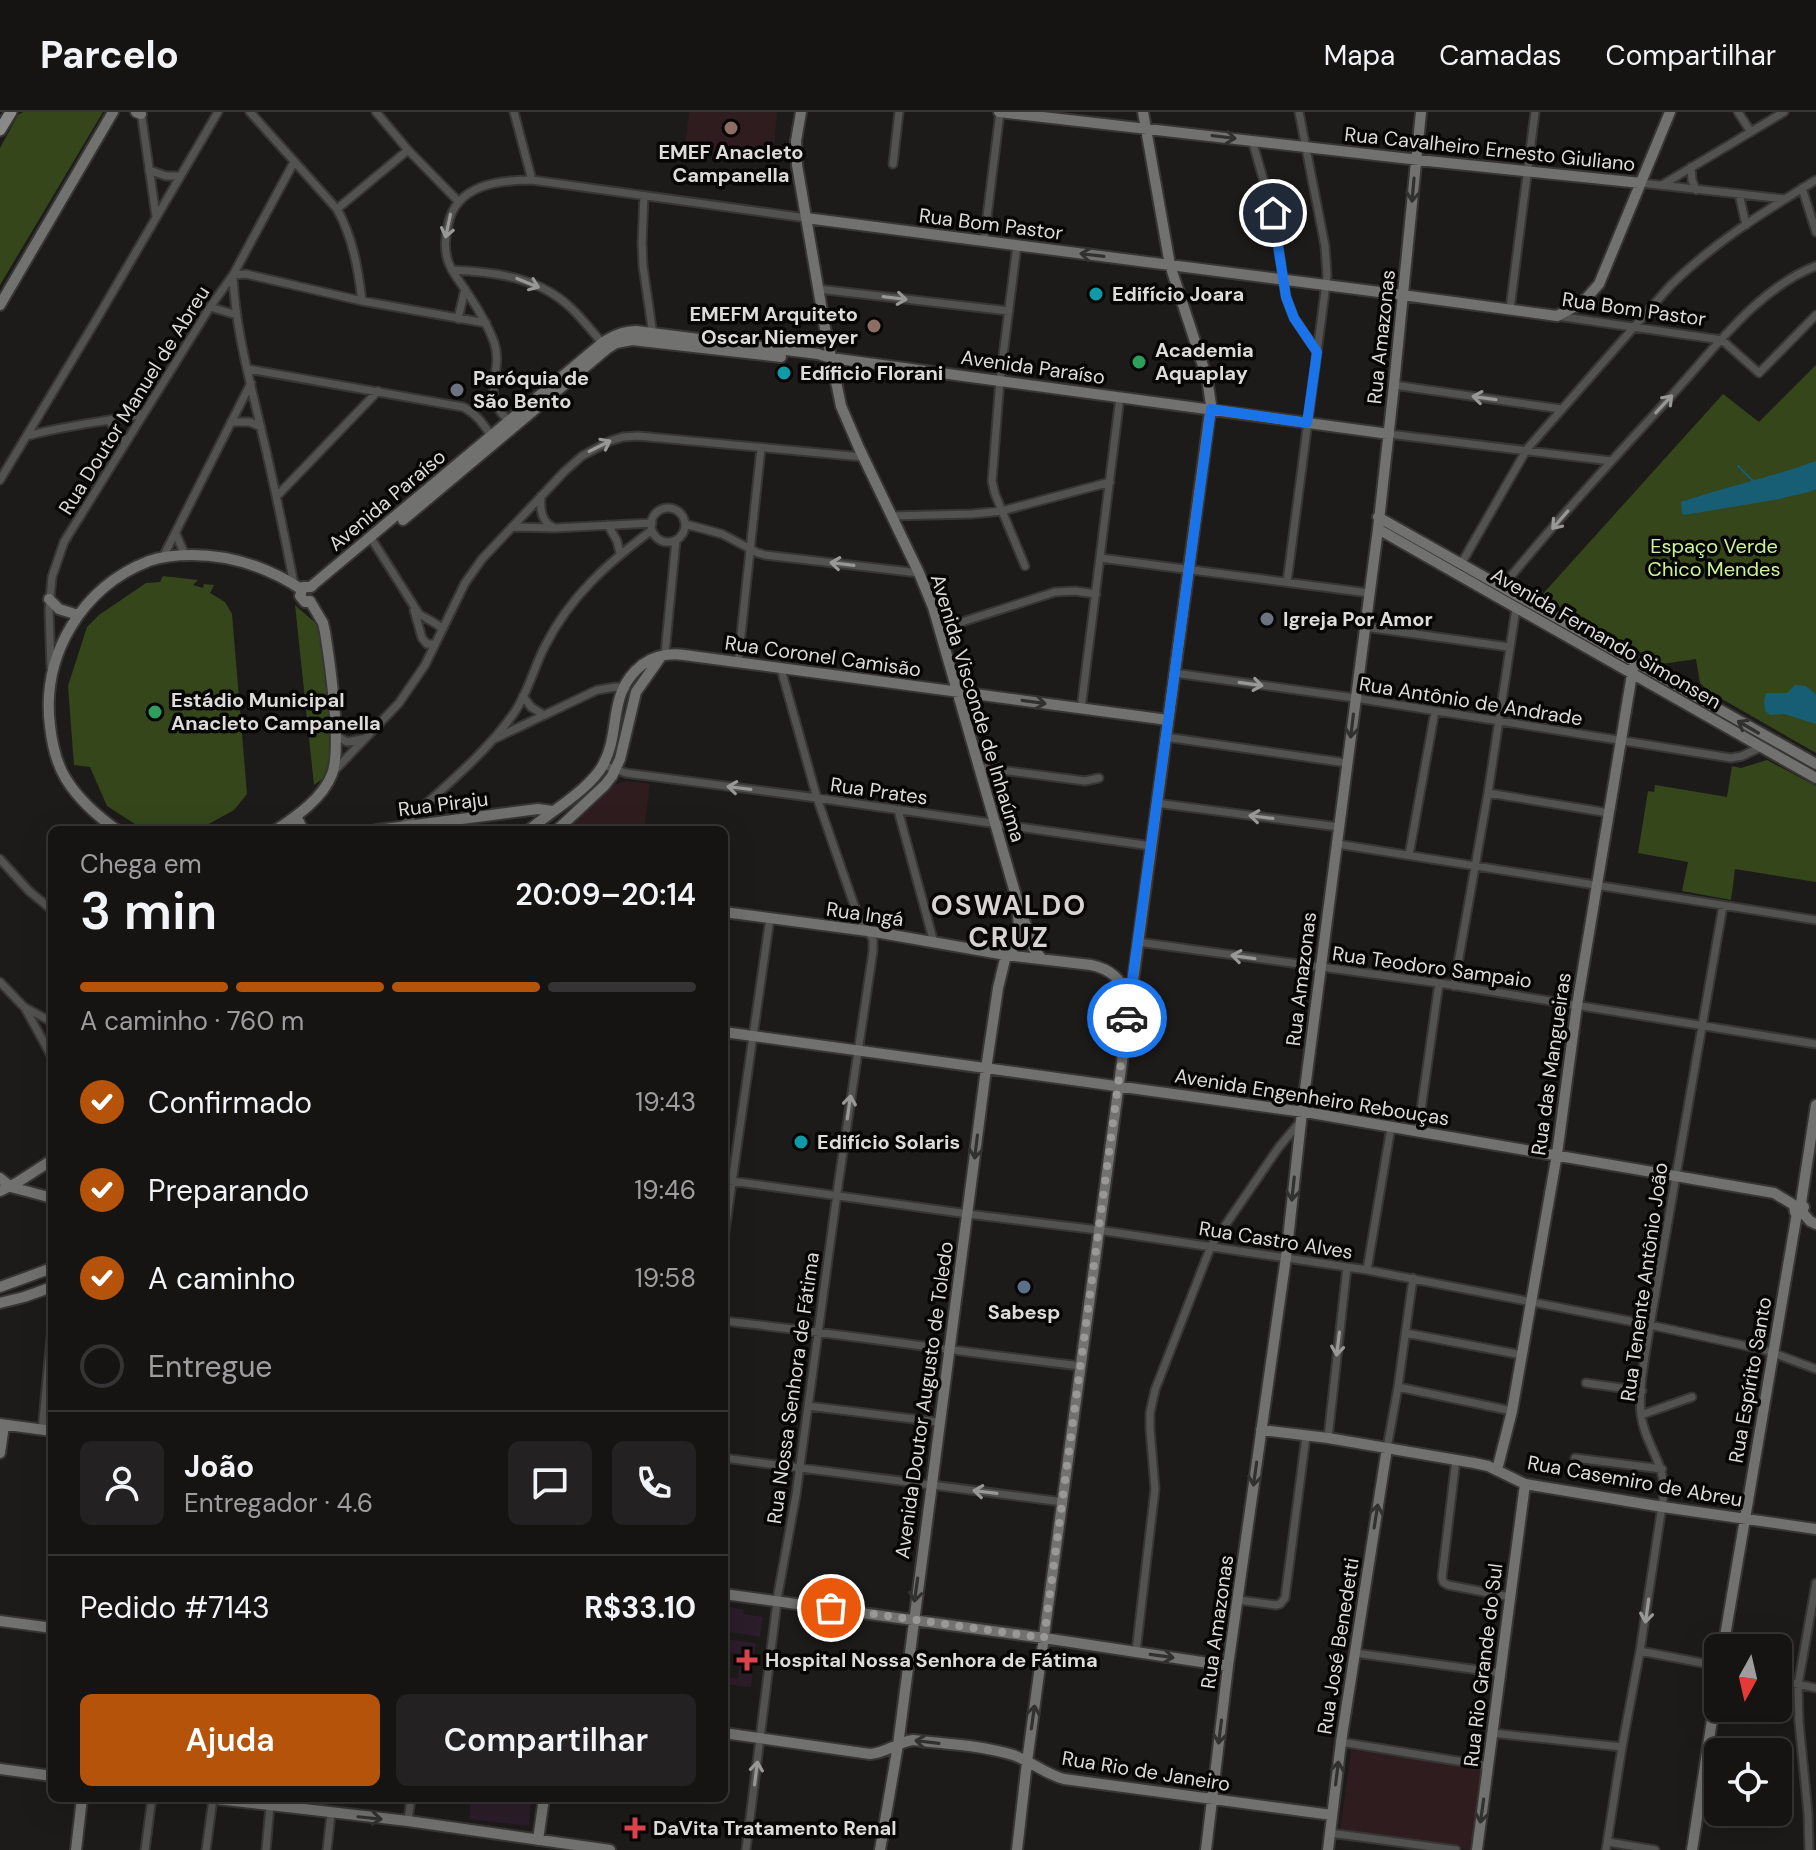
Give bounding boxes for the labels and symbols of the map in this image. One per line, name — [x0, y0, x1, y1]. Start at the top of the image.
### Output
marker: EMEF Anacleto Campanella — [722, 119, 740, 137]
street label: Rua Cavalheiro Ernesto Giuliano — [1343, 121, 1637, 177]
one-way arrow — [1210, 129, 1237, 144]
place label: EMEF Anacleto Campanella — [658, 139, 804, 188]
one-way arrow — [1406, 176, 1421, 203]
pin — [1239, 179, 1307, 247]
street label: Rua Bom Pastor — [917, 202, 1065, 246]
one-way arrow — [440, 212, 455, 238]
one-way arrow — [1080, 247, 1106, 262]
street label: Rua Amazonas — [1361, 269, 1401, 405]
one-way arrow — [515, 277, 540, 291]
street label: Rua Doutor Manuel de Abreu — [53, 281, 215, 519]
place label: Edifício Joara — [1112, 281, 1244, 307]
marker: Edifício Joara — [1087, 285, 1105, 303]
street label: Rua Bom Pastor — [1560, 286, 1708, 332]
one-way arrow — [882, 290, 908, 305]
place label: EMEFM Arquiteto Oscar Niemeyer — [689, 301, 858, 350]
marker: EMEFM Arquiteto Oscar Niemeyer — [865, 317, 883, 335]
place label: Academia Aquaplay — [1155, 337, 1254, 386]
street label: Avenida Paraíso — [959, 344, 1107, 390]
marker: Academia Aquaplay — [1130, 353, 1148, 371]
place label: Edíficio Florani — [800, 360, 943, 386]
marker: Edíficio Florani — [775, 364, 793, 382]
place label: Paróquia de São Bento — [473, 365, 589, 414]
marker: Paróquia de São Bento — [448, 381, 466, 399]
one-way arrow — [1472, 390, 1497, 405]
one-way arrow — [1654, 394, 1672, 414]
one-way arrow — [587, 438, 611, 454]
street label: Avenida Paraíso — [323, 443, 451, 557]
one-way arrow — [1551, 510, 1569, 530]
park label: Espaço Verde Chico Mendes — [1648, 533, 1780, 582]
one-way arrow — [829, 556, 856, 571]
street label: Avenida Fernando Simonsen — [1486, 561, 1726, 715]
street label: Avenida Visconde de Inhaúma — [925, 571, 1031, 845]
place label: Igreja Por Amor — [1283, 606, 1433, 632]
marker: Igreja Por Amor — [1258, 610, 1276, 628]
street label: Rua Coronel Camisão — [723, 629, 923, 683]
street label: Rua Antônio de Andrade — [1357, 670, 1585, 732]
one-way arrow — [1238, 677, 1264, 692]
place label: Estádio Municipal Anacleto Campanella — [171, 687, 381, 736]
one-way arrow — [1021, 695, 1046, 710]
marker: Estádio Municipal Anacleto Campanella — [146, 703, 164, 721]
one-way arrow — [1344, 712, 1359, 738]
one-way arrow — [1737, 719, 1760, 735]
street label: Rua Prates — [829, 771, 929, 811]
one-way arrow — [727, 780, 752, 795]
street label: Rua Piraju — [396, 786, 490, 822]
one-way arrow — [1249, 809, 1274, 824]
district label: OSWALDO CRUZ — [931, 887, 1087, 956]
street label: Rua Ingá — [825, 896, 905, 932]
street label: Rua Amazonas — [1280, 910, 1322, 1048]
street label: Rua Teodoro Sampaio — [1331, 940, 1533, 994]
one-way arrow — [1231, 949, 1257, 964]
street label: Rua das Mangueiras — [1525, 971, 1577, 1157]
courier — [1087, 978, 1167, 1058]
street label: Avenida Engenheiro Rebouças — [1173, 1062, 1451, 1132]
one-way arrow — [842, 1095, 857, 1120]
place label: Edifício Solaris — [817, 1129, 960, 1155]
marker: Edifício Solaris — [792, 1133, 810, 1151]
one-way arrow — [968, 1134, 983, 1159]
street label: Rua Tenente Antônio João — [1614, 1161, 1674, 1403]
one-way arrow — [1286, 1175, 1301, 1202]
street label: Rua Castro Alves — [1197, 1215, 1355, 1265]
street label: Avenida Doutor Augusto de Toledo — [889, 1240, 959, 1560]
street label: Rua Nossa Senhora de Fátima — [761, 1250, 825, 1526]
marker: Sabesp — [1015, 1278, 1033, 1296]
street label: Rua Espírito Santo — [1723, 1295, 1777, 1465]
place label: Sabesp — [988, 1299, 1060, 1325]
one-way arrow — [1331, 1330, 1346, 1357]
street label: Rua Casemiro de Abreu — [1525, 1449, 1745, 1513]
one-way arrow — [1247, 1461, 1262, 1487]
one-way arrow — [973, 1484, 999, 1499]
one-way arrow — [1369, 1503, 1384, 1529]
street label: Rua Amazonas — [1195, 1553, 1239, 1691]
street label: Rua José Benedetti — [1311, 1556, 1365, 1736]
street label: Rua Rio Grande do Sul — [1458, 1562, 1508, 1768]
pin — [797, 1574, 865, 1642]
one-way arrow — [909, 1576, 924, 1603]
one-way arrow — [1638, 1598, 1653, 1623]
north arrow — [1704, 1634, 1792, 1722]
place label: Hospital Nossa Senhora de Fátima — [765, 1647, 1098, 1673]
marker: Hospital Nossa Senhora de Fátima — [736, 1649, 758, 1671]
one-way arrow — [1149, 1649, 1174, 1664]
one-way arrow — [1026, 1705, 1041, 1730]
one-way arrow — [1212, 1719, 1227, 1744]
one-way arrow — [915, 1734, 940, 1749]
street label: Rua Rio de Janeiro — [1060, 1745, 1232, 1797]
one-way arrow — [1330, 1760, 1345, 1786]
one-way arrow — [749, 1761, 764, 1786]
one-way arrow — [1474, 1798, 1489, 1823]
one-way arrow — [356, 1810, 383, 1825]
place label: DaVita Tratamento Renal — [653, 1815, 897, 1841]
marker: DaVita Tratamento Renal — [624, 1817, 646, 1839]

